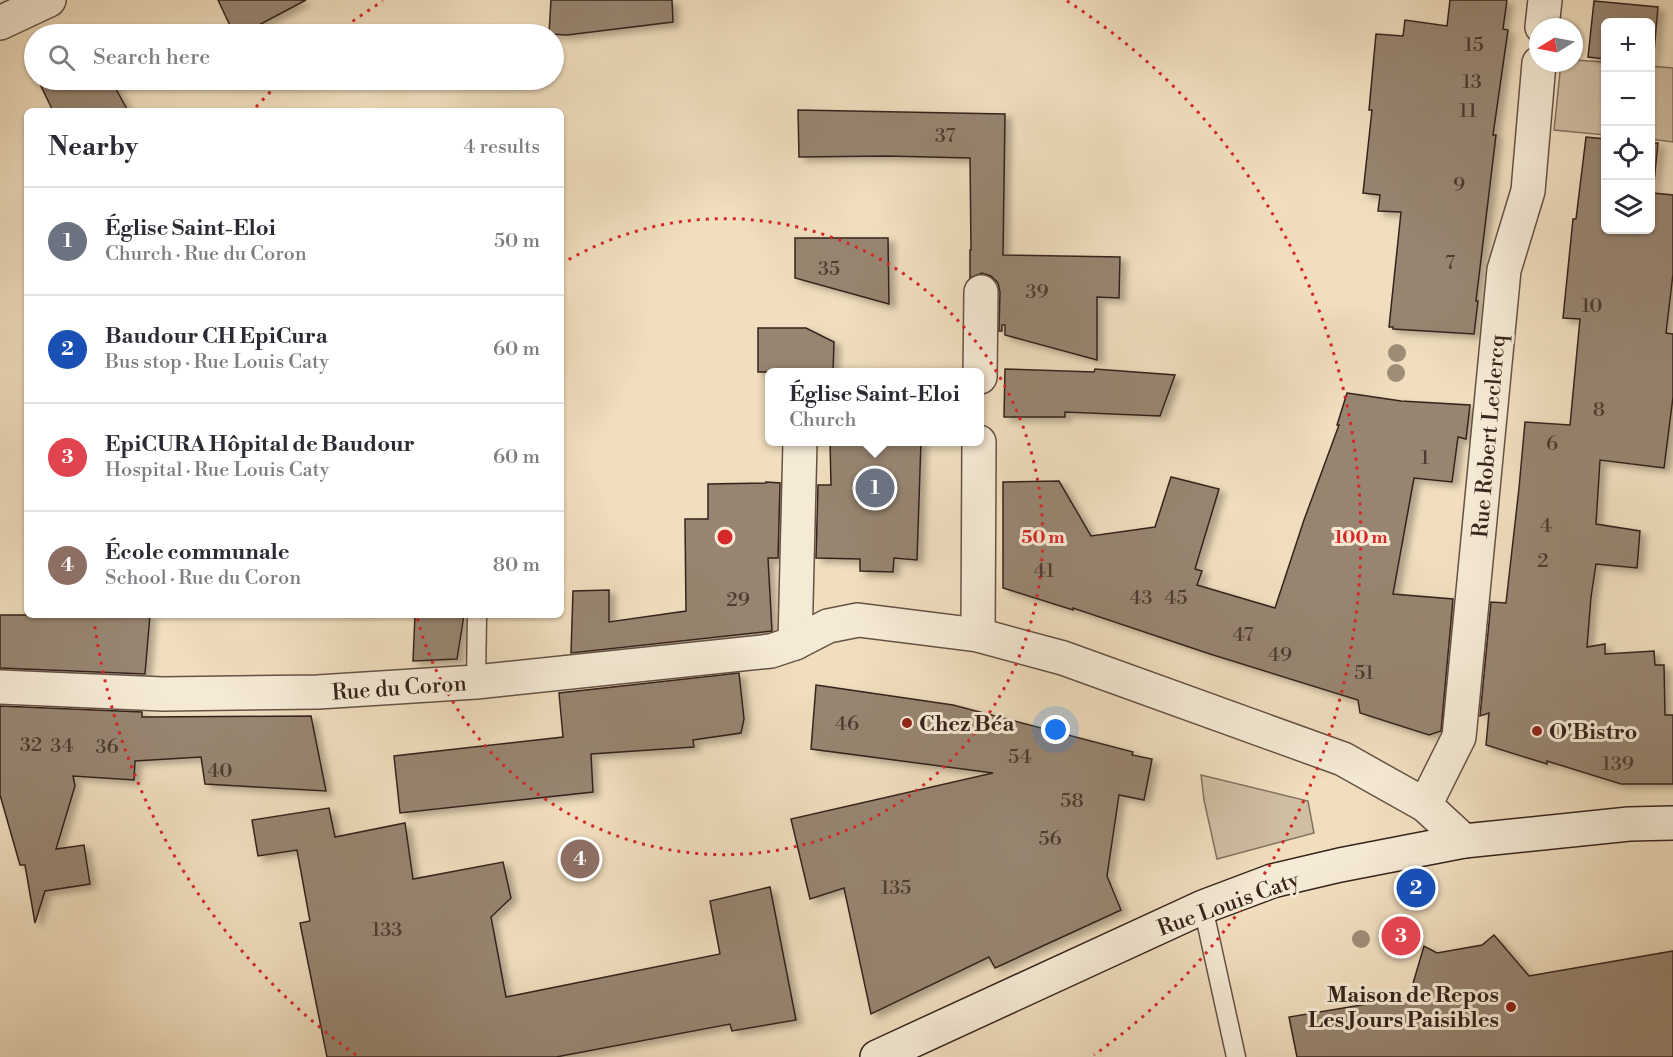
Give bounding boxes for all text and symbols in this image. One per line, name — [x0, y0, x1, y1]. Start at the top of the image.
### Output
north arrow — [1529, 18, 1583, 72]
map controls — [1601, 18, 1655, 234]
button: + — [1601, 18, 1655, 72]
search box — [24, 24, 564, 90]
house number: 15 — [1464, 33, 1484, 58]
icon: search — [45, 41, 78, 74]
text: Search here — [93, 44, 210, 71]
house number: 13 — [1462, 70, 1482, 95]
button: − — [1601, 72, 1655, 126]
house number: 11 — [1459, 99, 1477, 124]
house number: 37 — [935, 124, 955, 149]
button: locate — [1601, 126, 1655, 180]
text: Nearby — [48, 131, 138, 163]
text: 4 results — [463, 135, 540, 160]
house number: 9 — [1453, 173, 1465, 198]
button: layers — [1601, 180, 1655, 234]
text: Église Saint-Eloi — [105, 215, 276, 242]
text: 1 — [63, 229, 72, 254]
text: 50 m — [494, 229, 540, 254]
text: Church · Rue du Coron — [105, 242, 307, 267]
house number: 7 — [1445, 251, 1455, 276]
house number: 35 — [818, 257, 840, 282]
house number: 39 — [1025, 280, 1049, 305]
house number: 10 — [1581, 294, 1603, 319]
text: Baudour CH EpiCura — [105, 323, 328, 350]
street label: Rue Robert Leclercq — [1467, 333, 1512, 539]
text: 2 — [61, 337, 74, 362]
text: 60 m — [493, 337, 540, 362]
text: Bus stop · Rue Louis Caty — [105, 350, 329, 375]
popup — [765, 368, 984, 446]
text: Église Saint-Eloi — [789, 381, 960, 408]
house number: 8 — [1593, 398, 1605, 423]
text: Church — [789, 408, 856, 433]
text: EpiCURA Hôpital de Baudour — [105, 431, 415, 458]
house number: 6 — [1546, 432, 1558, 457]
text: 3 — [61, 445, 74, 470]
text: 60 m — [493, 445, 540, 470]
house number: 1 — [1421, 446, 1430, 471]
text: Hospital · Rue Louis Caty — [105, 458, 329, 483]
pin: 1 — [856, 466, 894, 510]
house number: 4 — [1540, 514, 1552, 539]
text: 50 m — [1021, 526, 1065, 549]
text: 100 m — [1334, 526, 1388, 549]
centre of rings — [715, 527, 735, 547]
text: École communale — [105, 539, 290, 566]
house number: 2 — [1537, 549, 1549, 574]
text: 4 — [61, 553, 74, 578]
text: 80 m — [493, 553, 540, 578]
house number: 41 — [1034, 559, 1055, 584]
text: School · Rue du Coron — [105, 566, 301, 591]
house number: 43 — [1130, 586, 1152, 611]
house number: 45 — [1165, 586, 1187, 611]
house number: 29 — [726, 588, 750, 613]
house number: 47 — [1232, 623, 1254, 648]
house number: 49 — [1268, 643, 1292, 668]
house number: 51 — [1354, 661, 1374, 686]
street label: Rue du Coron — [331, 670, 467, 707]
place label: Chez Béa — [919, 711, 1015, 738]
house number: 46 — [835, 712, 859, 737]
your location — [1041, 715, 1070, 744]
marker: Chez Béa — [900, 716, 914, 730]
place label: O'Bistro — [1549, 719, 1637, 746]
marker: O'Bistro — [1530, 724, 1544, 738]
house number: 32 — [20, 733, 42, 758]
house number: 34 — [50, 734, 74, 759]
house number: 36 — [95, 735, 119, 760]
house number: 54 — [1008, 745, 1032, 770]
house number: 139 — [1602, 752, 1634, 777]
house number: 40 — [207, 759, 233, 784]
house number: 58 — [1060, 789, 1084, 814]
house number: 56 — [1038, 827, 1062, 852]
pin: 4 — [560, 836, 600, 882]
street label: Rue Louis Caty — [1154, 866, 1303, 943]
pin: 2 — [1396, 866, 1436, 910]
house number: 135 — [881, 876, 911, 901]
pin: 3 — [1382, 914, 1420, 958]
house number: 133 — [372, 918, 402, 943]
place label: Maison de Repos Les Jours Paisibles — [1308, 982, 1499, 1034]
marker: Maison de Repos Les Jours Paisibles — [1504, 1000, 1518, 1014]

